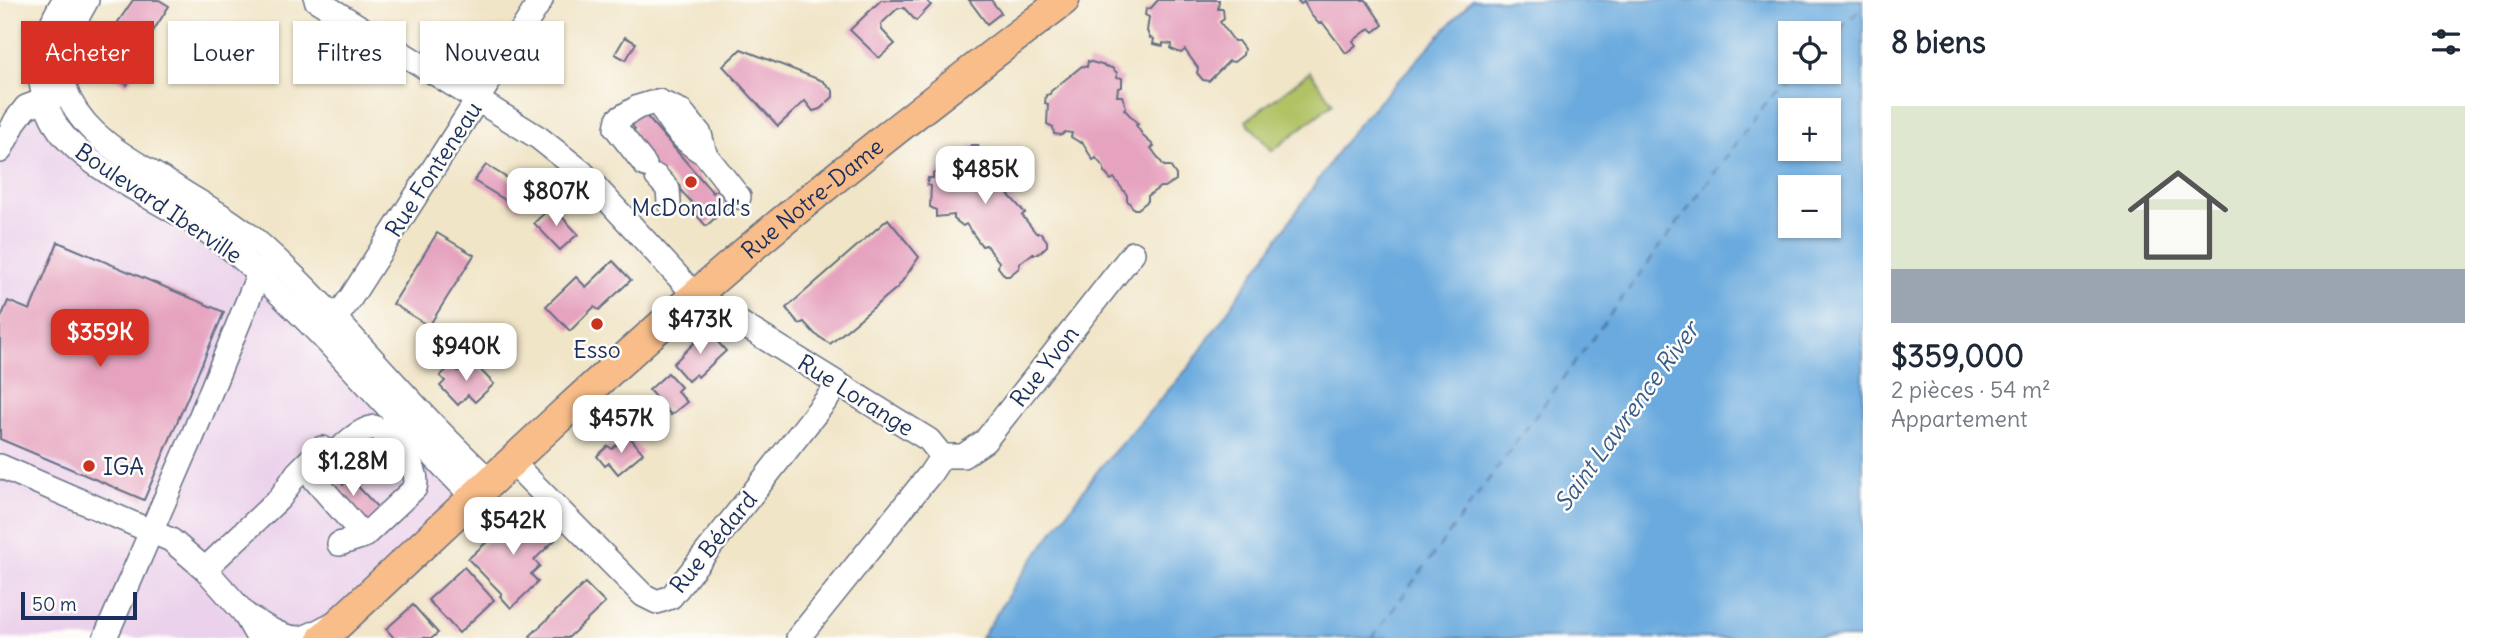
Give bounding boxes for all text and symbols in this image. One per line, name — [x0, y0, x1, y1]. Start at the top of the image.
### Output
chip: Acheter — [21, 21, 154, 84]
chip: Louer — [168, 21, 279, 84]
chip: Filtres — [293, 21, 406, 84]
chip: Nouveau — [420, 21, 564, 84]
map controls — [1778, 21, 1841, 238]
button: locate — [1778, 21, 1841, 84]
text: 8 biens — [1891, 23, 1986, 61]
icon: filters — [2427, 23, 2465, 61]
street label: Rue Fonteneau — [378, 96, 488, 242]
button: + — [1778, 98, 1841, 161]
street label: Rue Notre-Dame — [735, 131, 889, 264]
street label: Boulevard Iberville — [70, 137, 248, 269]
pin: $485K — [936, 146, 1034, 206]
icon: home — [2115, 152, 2241, 278]
text: $485K — [952, 154, 1018, 183]
pin: $807K — [507, 168, 605, 228]
marker: McDonald's — [683, 174, 699, 190]
button: − — [1778, 175, 1841, 238]
text: $807K — [523, 176, 589, 205]
place label: McDonald's — [631, 193, 751, 222]
pin: $473K — [651, 296, 749, 356]
text: $473K — [668, 304, 732, 333]
pin: $359K — [51, 310, 149, 369]
water label: Saint Lawrence River — [1547, 313, 1707, 517]
marker: Esso — [589, 316, 605, 332]
text: $359K — [67, 317, 133, 346]
street label: Rue Yvon — [1003, 320, 1085, 412]
pin: $940K — [417, 324, 515, 383]
text: $940K — [432, 331, 500, 360]
place label: Esso — [573, 335, 621, 364]
text: $359,000 — [1891, 337, 2024, 375]
street label: Rue Lorange — [792, 348, 920, 442]
text: 2 pièces · 54 m² — [1891, 375, 2051, 404]
pin: $457K — [572, 396, 670, 455]
text: $457K — [589, 403, 653, 432]
text: Appartement — [1891, 404, 2028, 433]
pin: $1.28M — [296, 438, 410, 498]
text: $1.28M — [318, 446, 388, 475]
place label: IGA — [103, 452, 144, 481]
marker: IGA — [81, 458, 97, 474]
street label: Rue Bédard — [663, 485, 763, 599]
pin: $542K — [464, 498, 562, 557]
text: $542K — [480, 505, 546, 534]
scale bar — [21, 589, 136, 621]
text: 50 m — [32, 592, 77, 616]

